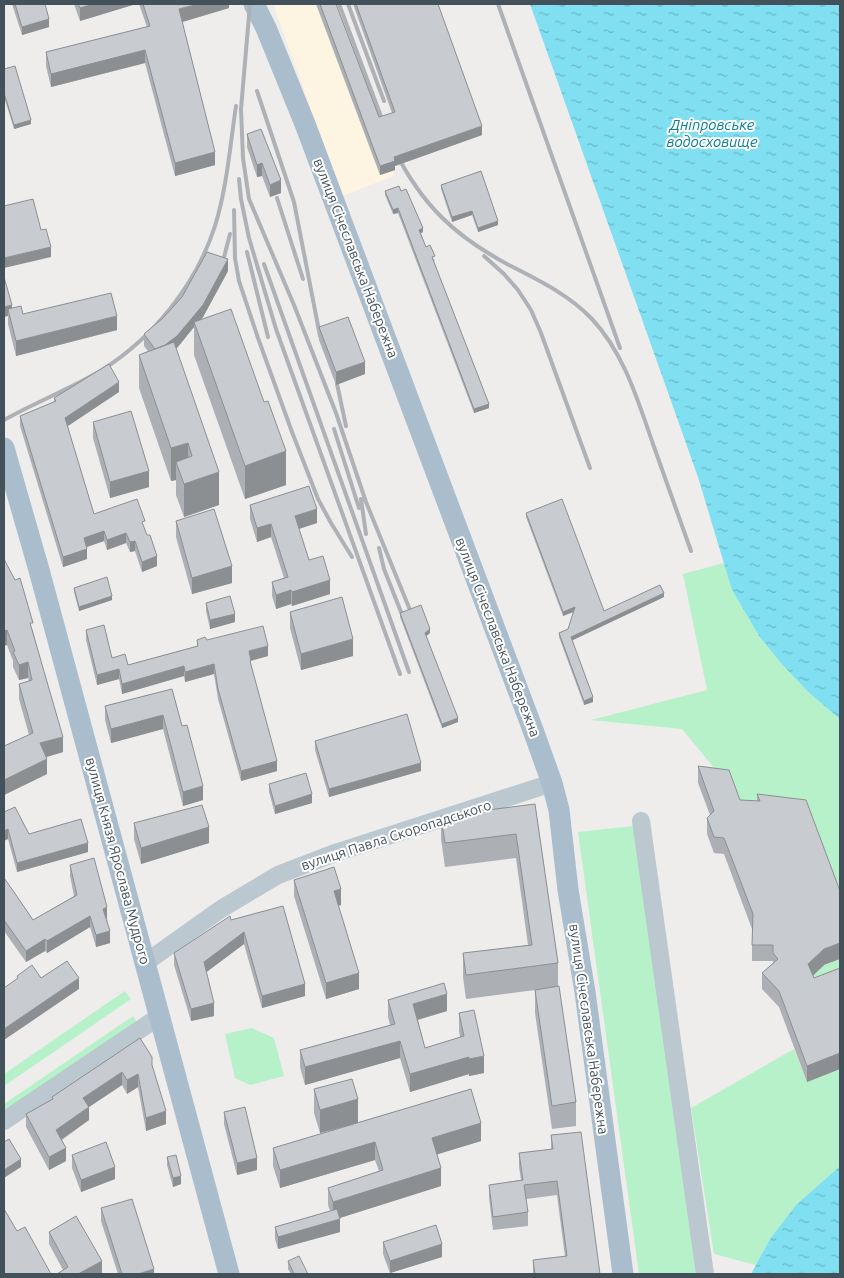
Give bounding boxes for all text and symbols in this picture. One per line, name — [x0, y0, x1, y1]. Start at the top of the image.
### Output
water label: Дніпровське водосховище — [667, 116, 758, 150]
street label: вулиця Січеславська Набережна — [310, 156, 402, 360]
street label: вулиця Січеславська Набережна — [452, 535, 544, 739]
street label: вулиця Князя Ярослава Мудрого — [83, 756, 153, 966]
street label: вулиця Павла Скоропадського — [299, 797, 493, 873]
street label: вулиця Січеславська Набережна — [566, 923, 612, 1135]

